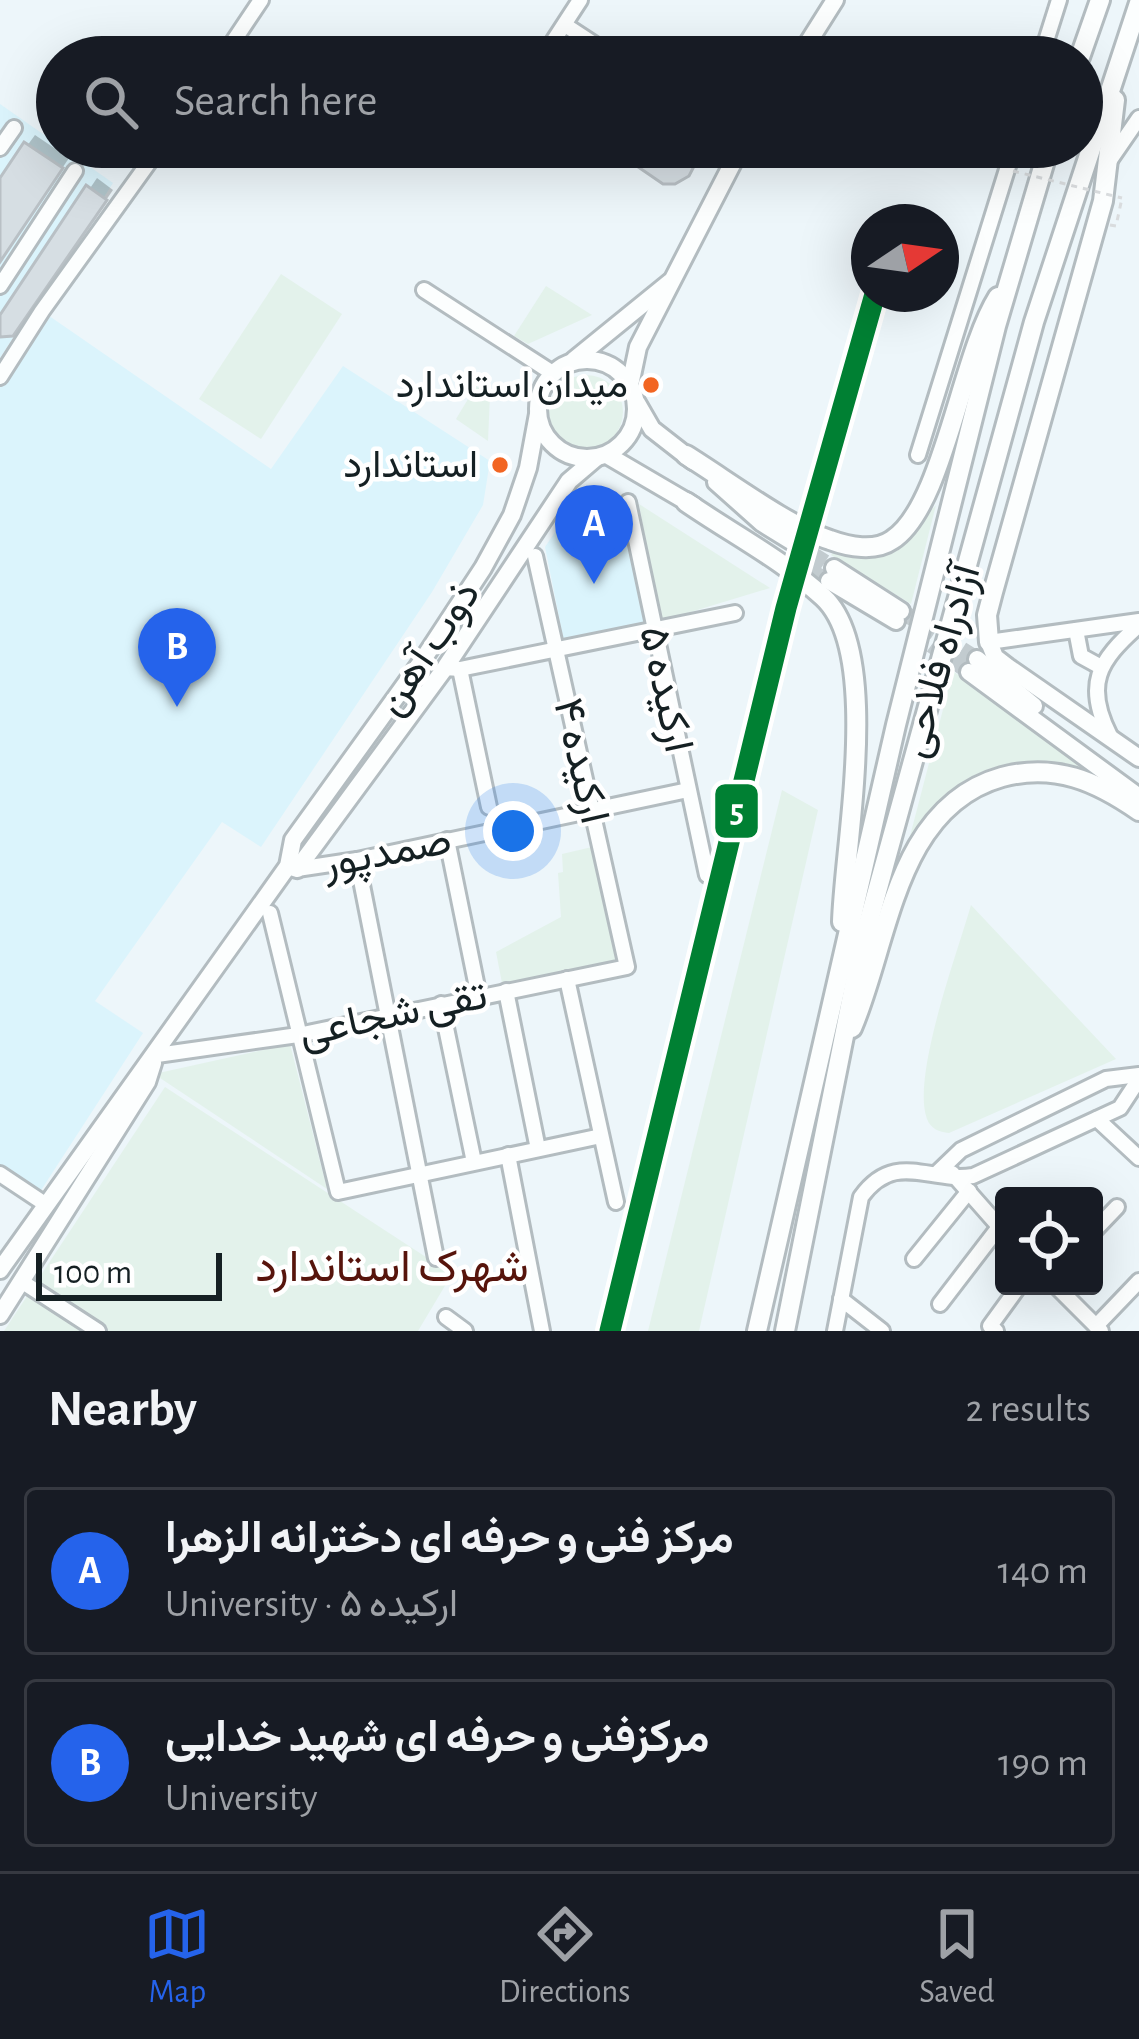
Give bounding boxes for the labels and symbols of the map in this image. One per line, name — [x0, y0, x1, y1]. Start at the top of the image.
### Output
north arrow — [851, 204, 959, 312]
place label: میدان استاندارد — [396, 366, 628, 408]
marker: میدان استاندارد — [640, 374, 662, 396]
place label: استاندارد — [343, 446, 478, 488]
marker: استاندارد — [489, 454, 511, 476]
pin: A — [555, 485, 633, 584]
street label: آزادراه فلاحی — [892, 557, 992, 763]
street label: ذوب آهن — [368, 573, 490, 724]
pin: B — [138, 608, 216, 707]
street label: ارکیده ۵ — [628, 622, 700, 757]
street label: ارکیده ۴ — [542, 694, 616, 828]
line badge: 5 — [713, 782, 760, 840]
text: 5 — [730, 796, 744, 829]
your location — [483, 801, 543, 861]
street label: صمدپور — [318, 819, 456, 891]
street label: تقی شجاعی — [295, 974, 491, 1057]
district label: شهرک استاندارد — [255, 1245, 529, 1293]
scale bar — [36, 1247, 222, 1300]

